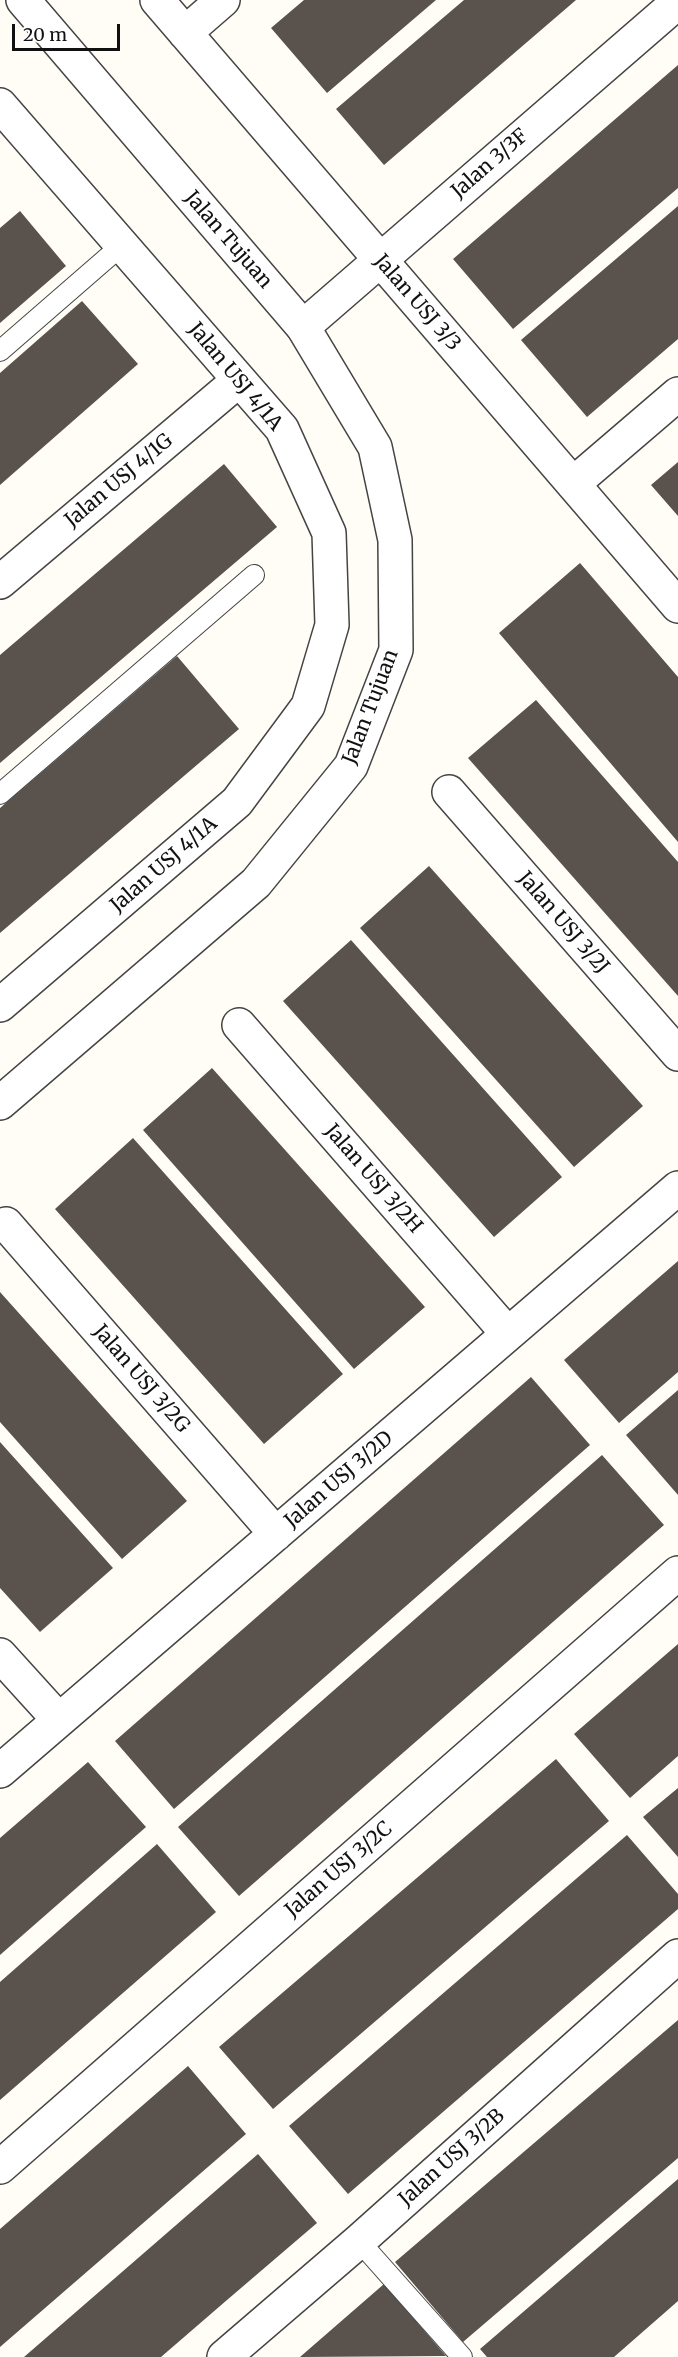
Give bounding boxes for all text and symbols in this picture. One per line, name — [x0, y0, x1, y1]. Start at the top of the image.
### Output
scale bar — [15, 12, 123, 50]
text: 20 m — [23, 23, 67, 46]
street label: Jalan 3/3F — [447, 124, 533, 204]
street label: Jalan Tujuan — [179, 186, 277, 294]
street label: Jalan USJ 3/3 — [369, 250, 465, 356]
street label: Jalan USJ 4/1A — [183, 318, 287, 436]
street label: Jalan USJ 4/1G — [60, 429, 178, 533]
street label: Jalan Tujuan — [338, 646, 404, 768]
street label: Jalan USJ 4/1A — [106, 812, 222, 918]
street label: Jalan USJ 3/2J — [512, 867, 614, 979]
street label: Jalan USJ 3/2H — [319, 1120, 427, 1238]
street label: Jalan USJ 3/2G — [88, 1320, 194, 1438]
street label: Jalan USJ 3/2D — [280, 1427, 398, 1533]
street label: Jalan USJ 3/2C — [281, 1817, 397, 1923]
street label: Jalan USJ 3/2B — [394, 2104, 510, 2212]

